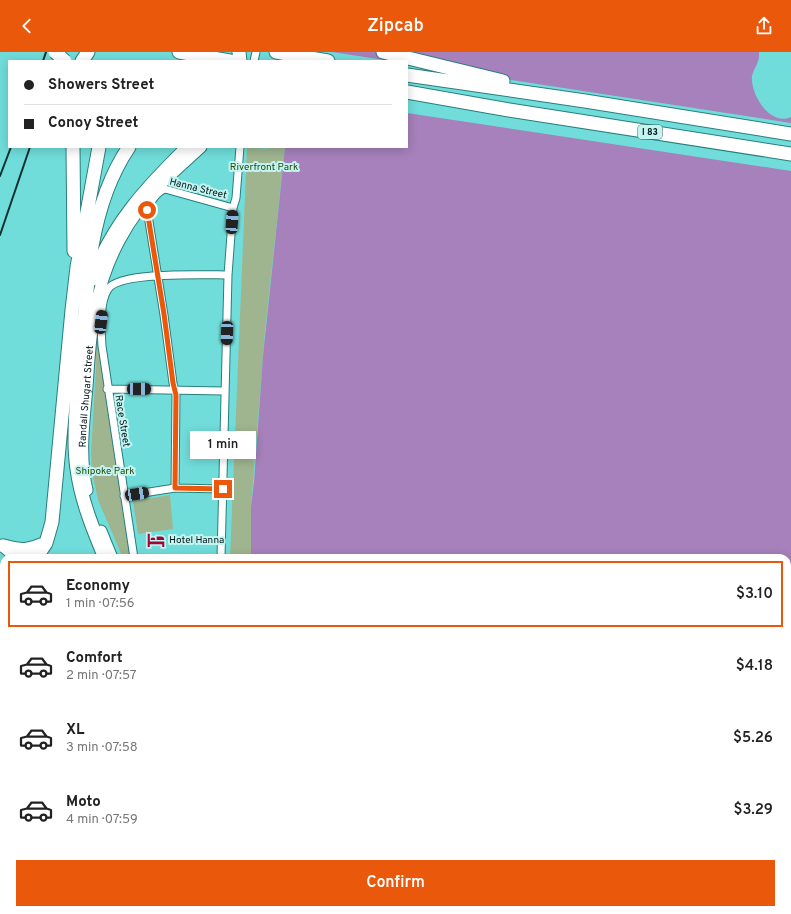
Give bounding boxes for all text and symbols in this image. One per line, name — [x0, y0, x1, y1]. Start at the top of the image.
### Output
icon: back — [16, 15, 38, 37]
text: Zipcab — [367, 15, 424, 38]
icon: share — [753, 15, 775, 37]
text: Showers Street — [48, 76, 154, 95]
text: Conoy Street — [48, 114, 138, 133]
road number: I 83 — [638, 125, 662, 139]
park label: Riverfront Park — [230, 161, 298, 174]
street label: Hanna Street — [168, 176, 228, 202]
route start — [138, 201, 156, 219]
car — [225, 210, 239, 234]
car — [94, 309, 108, 335]
car — [221, 321, 233, 345]
street label: Randall Shugart Street — [76, 345, 97, 448]
car — [127, 383, 151, 395]
street label: Race Street — [111, 394, 133, 448]
callout: 1 min — [190, 431, 256, 459]
text: 1 min — [208, 437, 238, 453]
park label: Shipoke Park — [76, 465, 134, 478]
route end — [214, 480, 232, 498]
car — [124, 486, 150, 502]
hotel icon: Hotel Hanna — [146, 530, 166, 550]
place label: Hotel Hanna — [169, 534, 224, 547]
icon: car — [18, 576, 54, 612]
text: Economy — [66, 577, 130, 596]
text: $3.10 — [736, 585, 773, 604]
text: 1 min · 07:56 — [66, 596, 135, 612]
icon: car — [18, 648, 54, 684]
text: Comfort — [66, 649, 123, 668]
text: $4.18 — [736, 657, 773, 676]
text: 2 min · 07:57 — [66, 668, 137, 684]
icon: car — [18, 720, 54, 756]
text: XL — [66, 721, 84, 740]
text: $5.26 — [733, 729, 773, 748]
text: 3 min · 07:58 — [66, 740, 138, 756]
icon: car — [18, 792, 54, 828]
text: Moto — [66, 793, 101, 812]
text: $3.29 — [733, 801, 773, 820]
text: 4 min · 07:59 — [66, 812, 138, 828]
button: Confirm — [16, 860, 775, 906]

